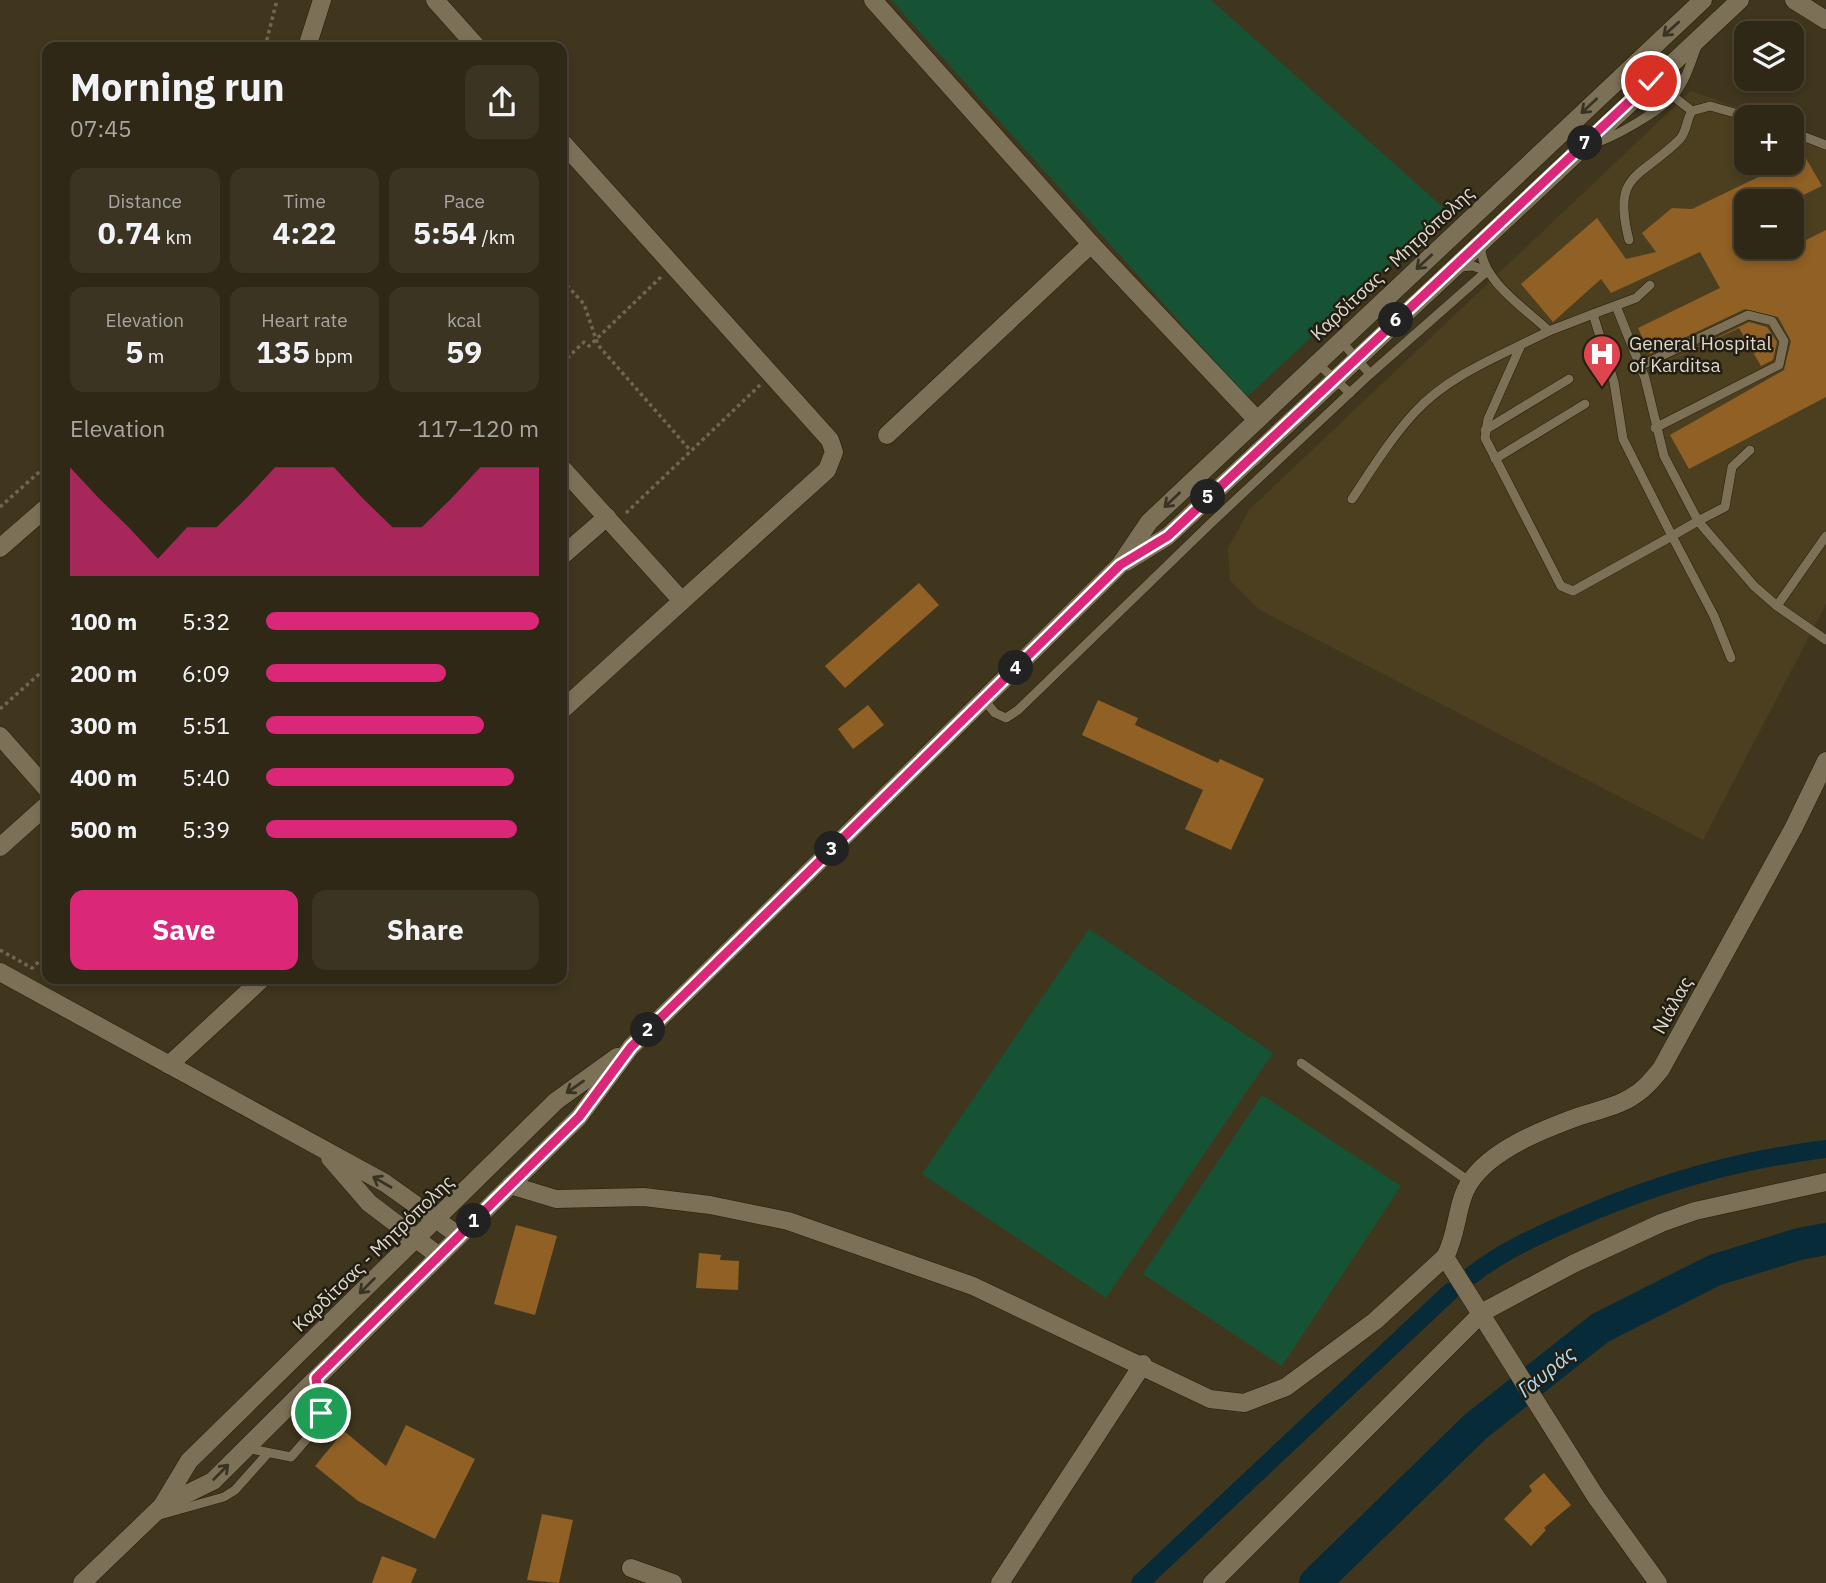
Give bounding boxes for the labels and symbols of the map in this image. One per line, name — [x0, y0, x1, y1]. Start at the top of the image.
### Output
one-way arrow — [1663, 21, 1680, 38]
pin — [1621, 51, 1681, 111]
one-way arrow — [1581, 97, 1598, 114]
pin: 7 — [1568, 125, 1602, 160]
street label: Καρδίτσας - Μητρόπολης — [1305, 181, 1479, 345]
one-way arrow — [1416, 253, 1433, 270]
pin: 6 — [1378, 302, 1414, 338]
place label: General Hospital of Karditsa — [1629, 331, 1772, 377]
hospital icon: General Hospital of Karditsa — [1581, 333, 1623, 388]
pin: 5 — [1190, 480, 1226, 514]
one-way arrow — [1164, 492, 1181, 509]
pin: 4 — [998, 650, 1034, 686]
pin: 3 — [814, 832, 850, 866]
street label: Νιάλας — [1647, 972, 1697, 1038]
pin: 2 — [630, 1012, 666, 1048]
one-way arrow — [566, 1080, 585, 1094]
street label: Καρδίτσας - Μητρόπολης — [287, 1169, 459, 1337]
one-way arrow — [373, 1175, 393, 1189]
pin: 1 — [456, 1204, 491, 1238]
one-way arrow — [359, 1278, 376, 1295]
water label: Γαυράς — [1511, 1339, 1581, 1403]
pin — [291, 1383, 351, 1443]
one-way arrow — [212, 1464, 229, 1481]

